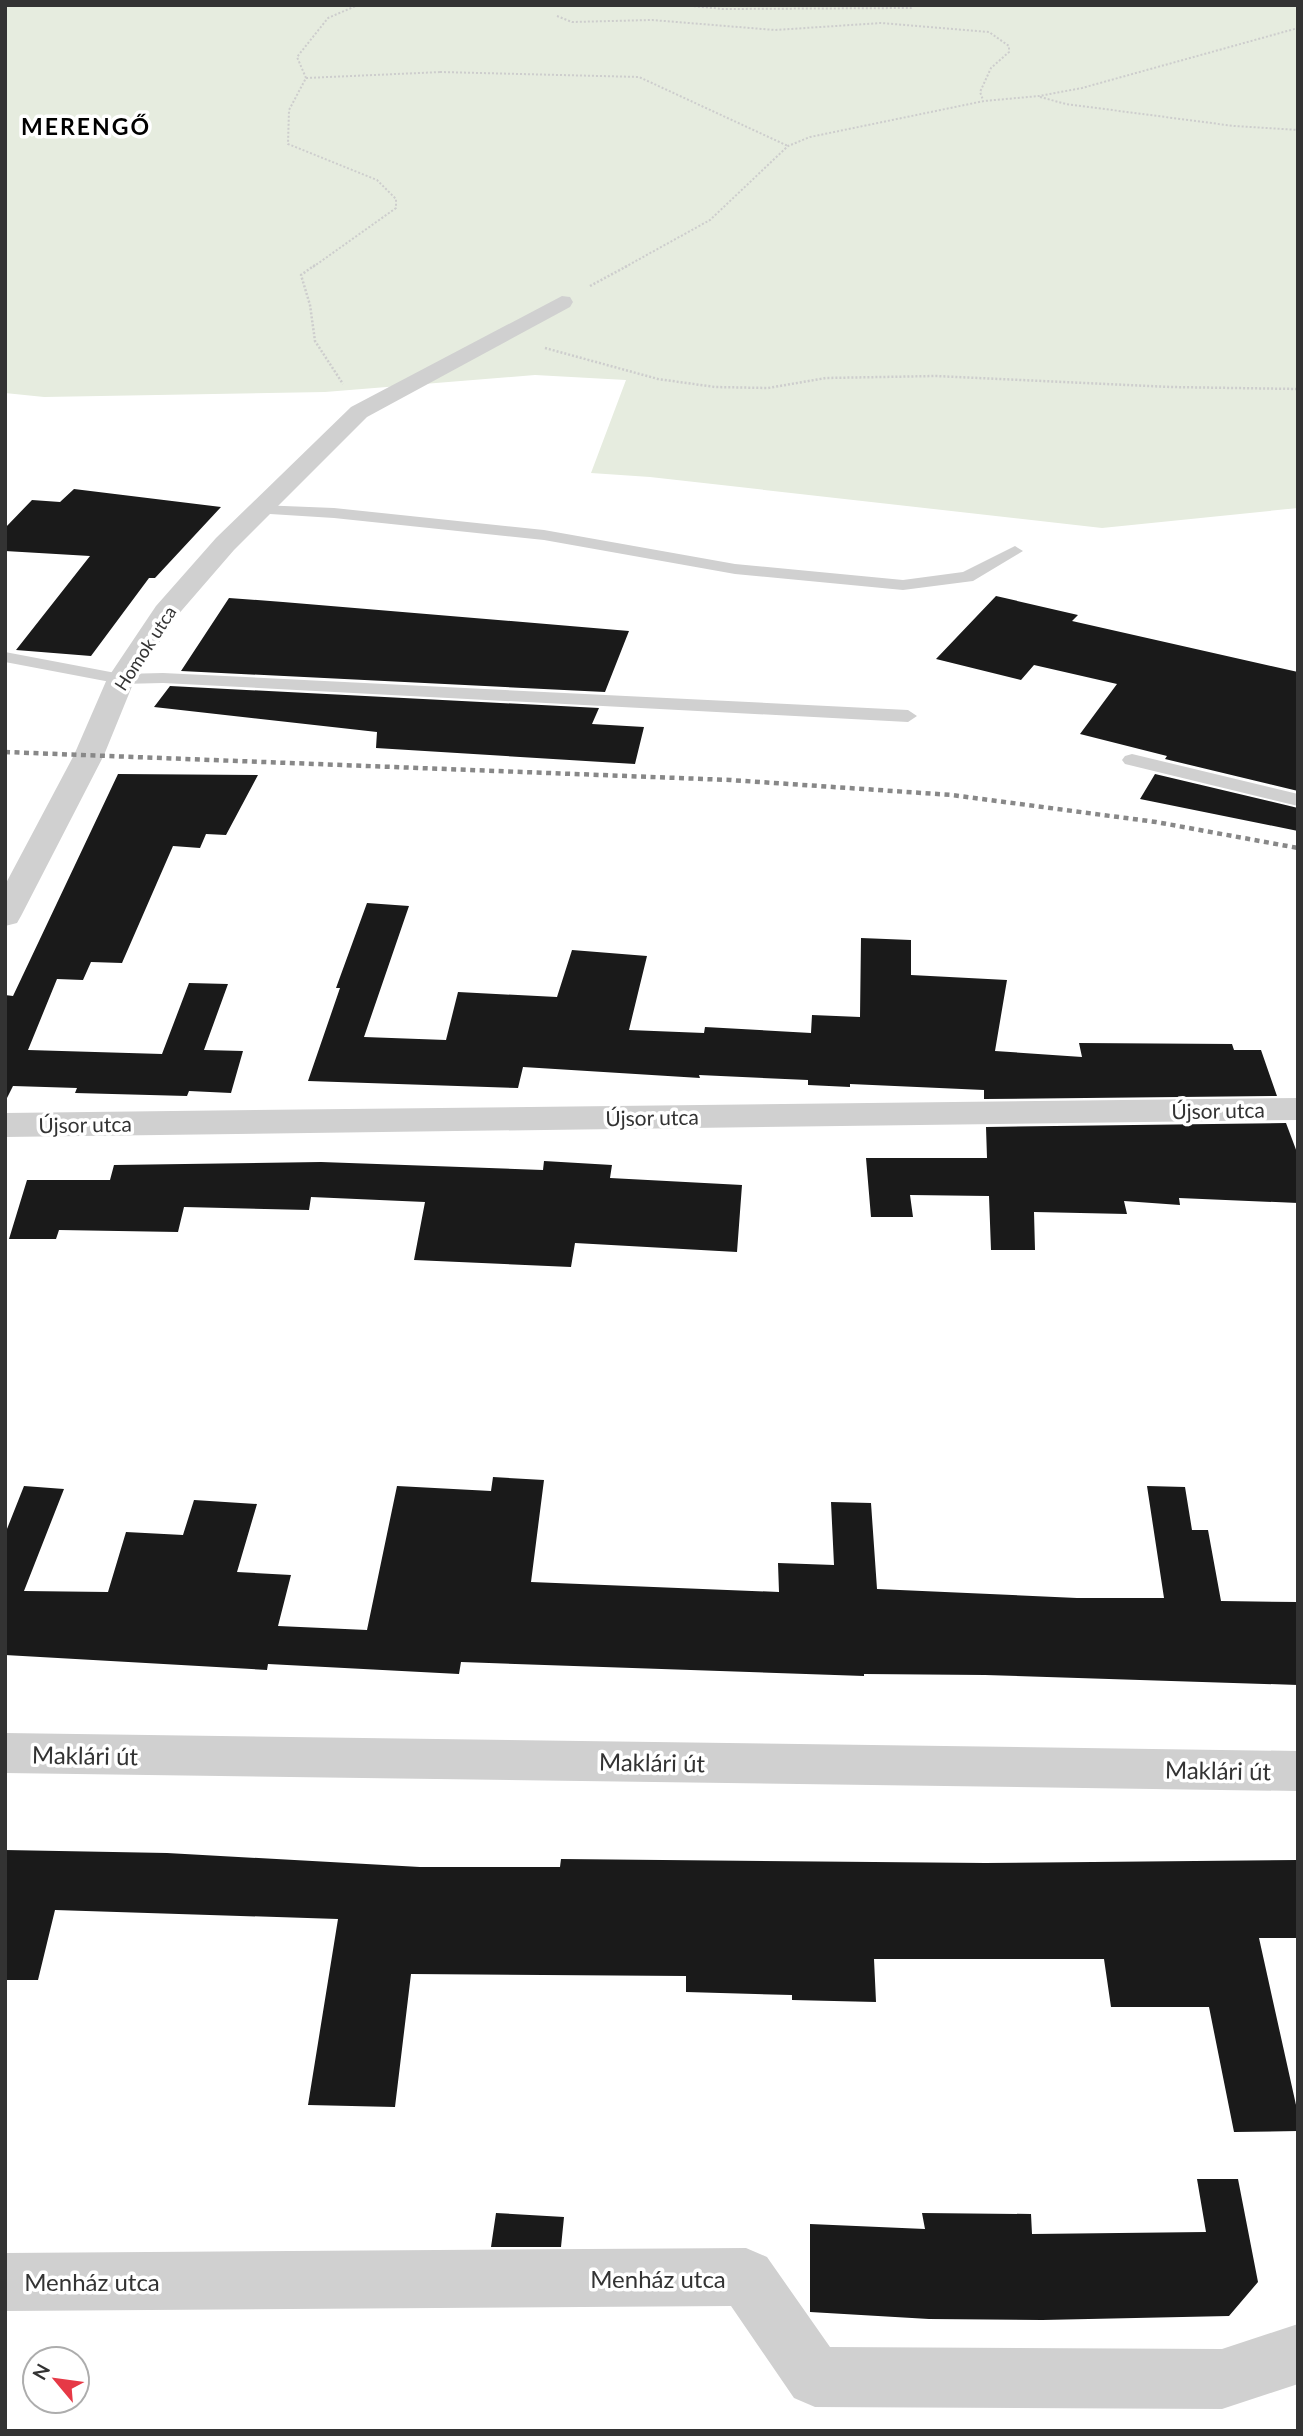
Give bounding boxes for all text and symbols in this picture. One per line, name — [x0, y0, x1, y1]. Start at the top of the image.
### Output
district label: MERENGŐ — [21, 112, 151, 140]
street label: Homok utca — [110, 602, 180, 694]
street label: Újsor utca — [1171, 1097, 1265, 1123]
street label: Újsor utca — [605, 1104, 699, 1130]
street label: Újsor utca — [38, 1111, 132, 1137]
street label: Maklári út — [32, 1740, 139, 1770]
street label: Maklári út — [599, 1747, 706, 1777]
street label: Maklári út — [1165, 1755, 1272, 1785]
street label: Menház utca — [590, 2264, 726, 2293]
street label: Menház utca — [24, 2267, 160, 2296]
north arrow — [21, 2345, 91, 2415]
text: N — [27, 2360, 54, 2383]

